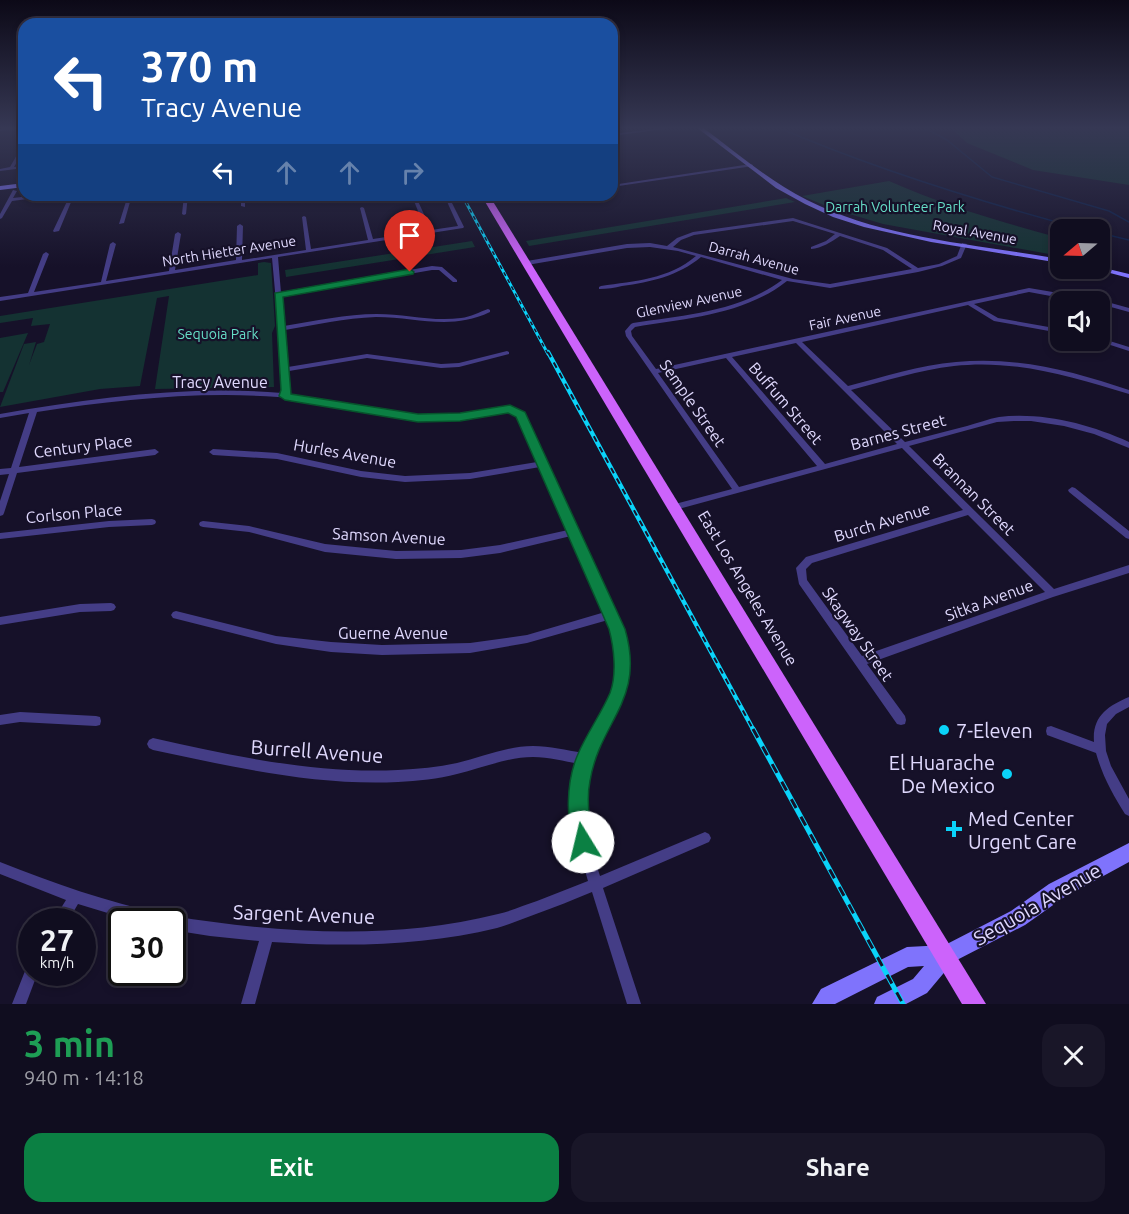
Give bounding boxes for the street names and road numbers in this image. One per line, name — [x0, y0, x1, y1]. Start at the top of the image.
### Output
street label: Royal Avenue — [932, 217, 1018, 247]
street label: North Hietter Avenue — [161, 233, 297, 269]
street label: Darrah Avenue — [707, 238, 801, 278]
street label: Glenview Avenue — [635, 283, 743, 321]
street label: Fair Avenue — [808, 303, 882, 333]
street label: Semple Street — [656, 356, 730, 450]
street label: Buffum Street — [745, 358, 827, 448]
street label: Tracy Avenue — [172, 373, 268, 391]
street label: Barnes Street — [848, 410, 948, 453]
street label: Century Place — [33, 431, 133, 461]
street label: Hurles Avenue — [292, 435, 398, 471]
street label: Brannan Street — [929, 449, 1019, 539]
street label: Burch Avenue — [832, 499, 932, 545]
street label: Corlson Place — [25, 500, 123, 526]
street label: East Los Angeles Avenue — [695, 507, 801, 669]
street label: Samson Avenue — [332, 524, 446, 548]
street label: Sitka Avenue — [942, 576, 1036, 624]
street label: Skagway Street — [819, 584, 897, 685]
street label: Guerne Avenue — [338, 624, 448, 642]
street label: Burrell Avenue — [250, 735, 384, 767]
street label: Sequoia Avenue — [969, 858, 1105, 950]
street label: Sargent Avenue — [233, 900, 375, 928]

